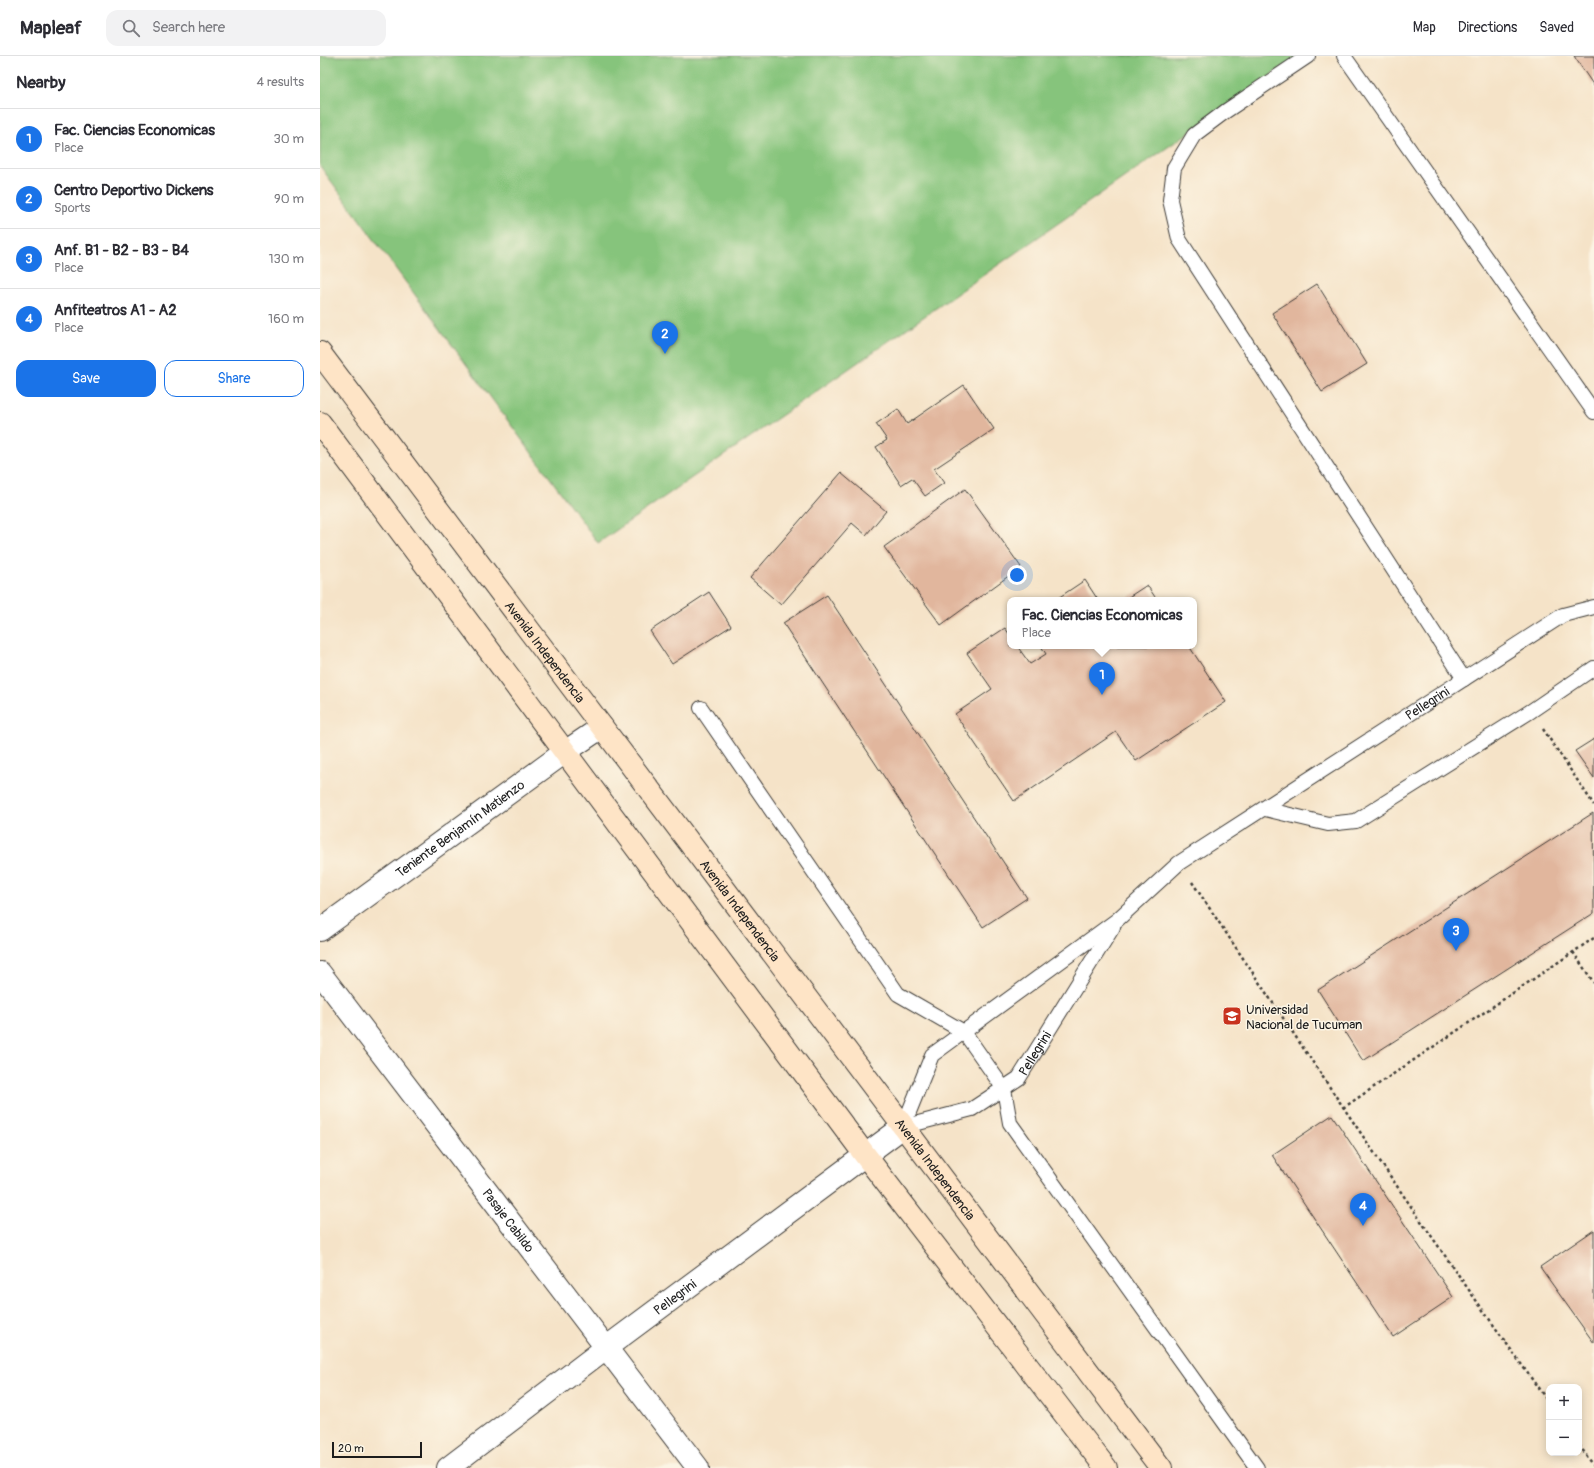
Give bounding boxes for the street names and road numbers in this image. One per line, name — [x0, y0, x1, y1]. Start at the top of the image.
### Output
street label: Avenida Independencia — [501, 598, 588, 706]
street label: Pellegrini — [1402, 684, 1453, 724]
street label: Teniente Benjamín Matienzo — [393, 777, 528, 881]
street label: Avenida Independencia — [696, 857, 783, 965]
street label: Pellegrini — [1016, 1028, 1055, 1079]
street label: Avenida Independencia — [891, 1116, 978, 1224]
street label: Pasaje Cabildo — [479, 1186, 537, 1256]
street label: Pellegrini — [651, 1276, 700, 1319]

